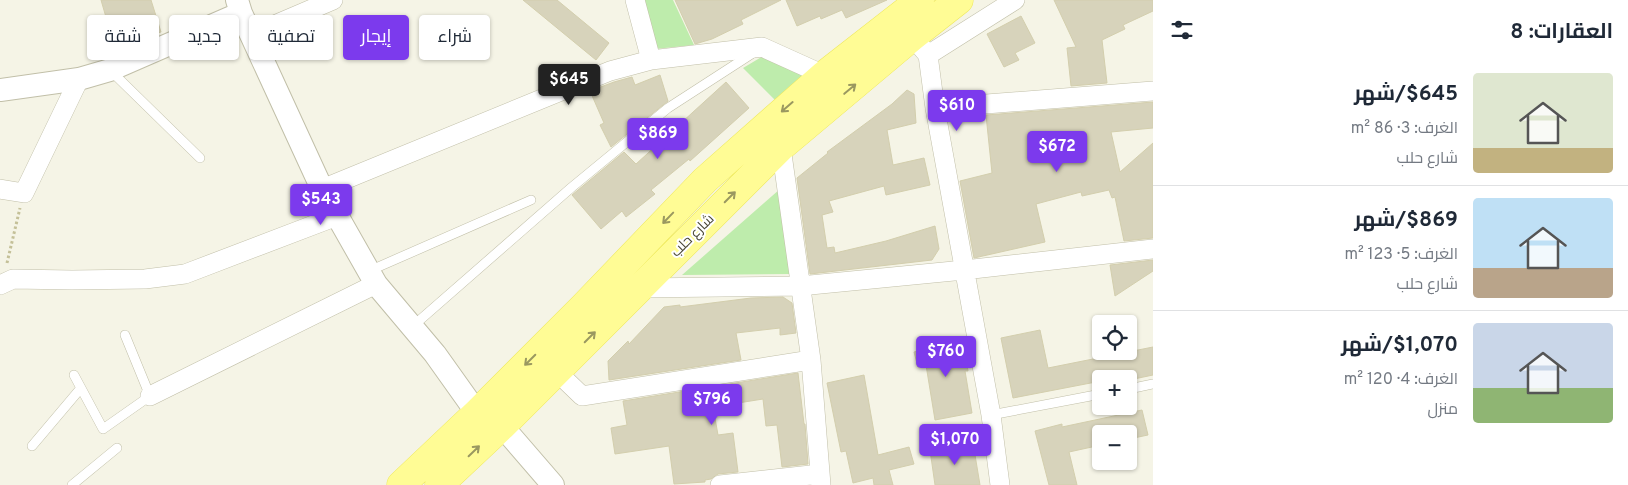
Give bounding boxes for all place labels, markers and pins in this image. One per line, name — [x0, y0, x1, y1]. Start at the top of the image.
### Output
pin: $645 — [539, 64, 599, 106]
pin: $610 — [927, 90, 987, 132]
pin: $869 — [628, 118, 688, 160]
pin: $672 — [1027, 130, 1087, 173]
pin: $543 — [291, 184, 351, 226]
pin: $760 — [916, 336, 976, 378]
pin: $796 — [682, 384, 742, 426]
pin: $1,070 — [914, 424, 996, 466]

